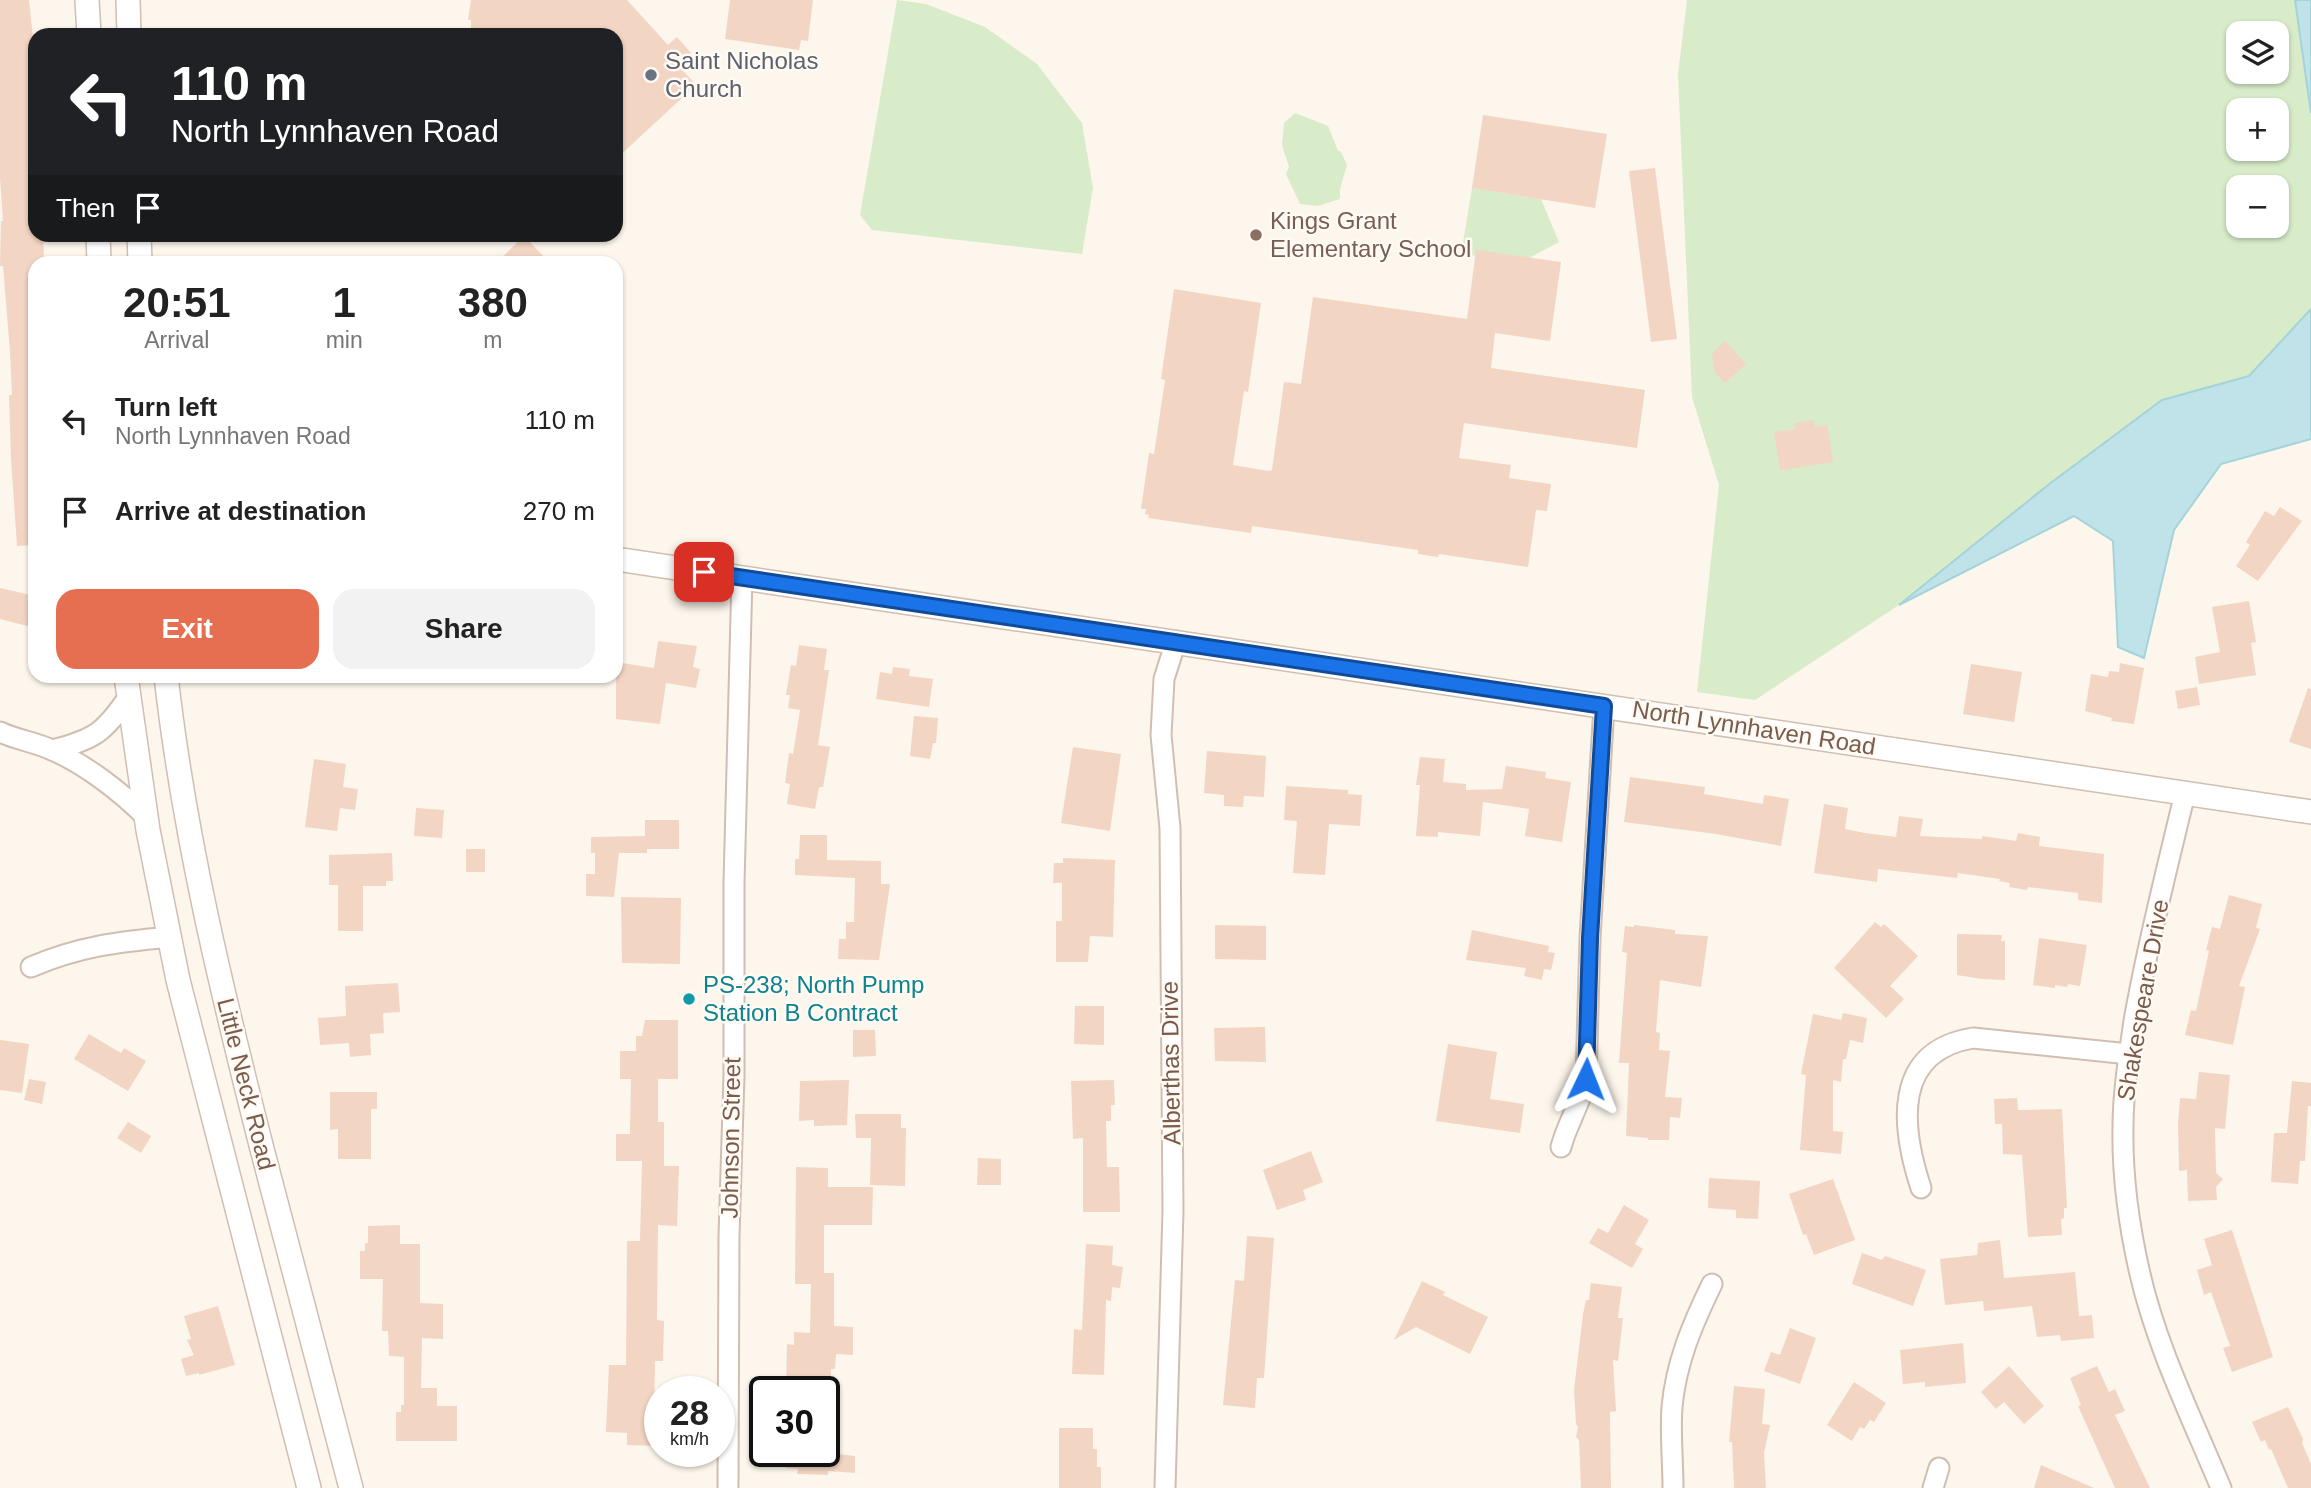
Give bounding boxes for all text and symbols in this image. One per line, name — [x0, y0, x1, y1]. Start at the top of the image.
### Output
map controls — [2226, 21, 2289, 238]
button: layers — [2226, 21, 2289, 84]
place label: Saint Nicholas Church — [665, 47, 818, 102]
icon: left — [56, 56, 147, 147]
text: 110 m — [171, 56, 307, 110]
marker: Saint Nicholas Church — [643, 67, 659, 83]
button: + — [2226, 98, 2289, 161]
text: North Lynnhaven Road — [171, 113, 499, 149]
button: − — [2226, 175, 2289, 238]
icon: arrive — [129, 189, 167, 227]
text: Then — [56, 193, 115, 223]
place label: Kings Grant Elementary School — [1270, 207, 1471, 262]
marker: Kings Grant Elementary School — [1248, 227, 1264, 243]
text: 20:51 — [123, 279, 231, 326]
text: 1 — [332, 279, 356, 326]
text: 380 — [458, 279, 528, 326]
text: Arrival — [144, 327, 209, 353]
text: min — [326, 327, 363, 353]
text: m — [483, 327, 502, 353]
text: Turn left — [115, 392, 217, 422]
icon: left — [56, 402, 94, 440]
text: 110 m — [525, 405, 595, 435]
text: North Lynnhaven Road — [115, 423, 351, 449]
icon: arrive — [56, 493, 94, 531]
text: Arrive at destination — [115, 496, 366, 526]
text: 270 m — [523, 496, 595, 526]
pin — [674, 542, 734, 602]
icon: arrive — [685, 553, 723, 591]
button: Exit — [56, 589, 319, 669]
button: Share — [333, 589, 595, 669]
street label: North Lynnhaven Road — [1631, 695, 1878, 760]
street label: Shakespeare Drive — [2111, 897, 2174, 1103]
place label: PS-238; North Pump Station B Contract — [703, 971, 924, 1026]
street label: Alberthas Drive — [1156, 981, 1185, 1145]
marker: PS-238; North Pump Station B Contract — [681, 991, 697, 1007]
street label: Little Neck Road — [212, 995, 281, 1173]
position arrow — [1549, 1042, 1623, 1116]
street label: Johnson Street — [716, 1057, 745, 1219]
speed limit sign: 30 — [749, 1376, 840, 1467]
text: 28 — [670, 1393, 709, 1432]
text: km/h — [670, 1429, 709, 1449]

